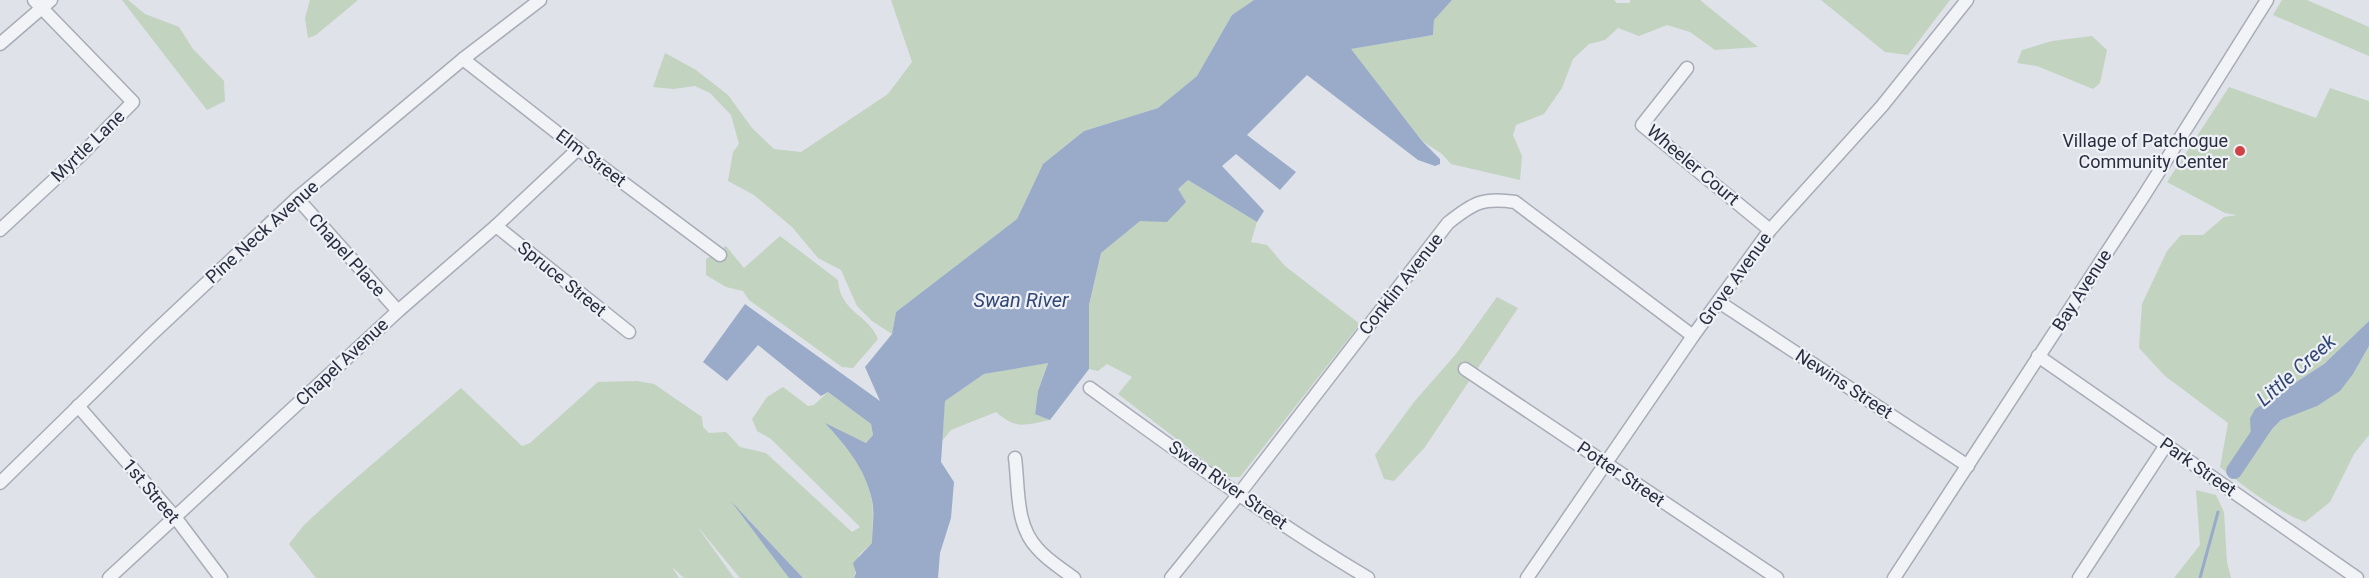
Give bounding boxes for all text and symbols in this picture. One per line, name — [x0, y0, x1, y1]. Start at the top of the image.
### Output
street label: Myrtle Lane — [47, 105, 129, 186]
street label: Wheeler Court — [1643, 120, 1744, 209]
street label: Elm Street — [552, 124, 631, 191]
place label: Village of Patchogue Community Center — [2062, 130, 2228, 172]
marker: Village of Patchogue Community Center — [2233, 144, 2247, 158]
street label: Pine Neck Avenue — [201, 176, 322, 288]
street label: Chapel Place — [305, 209, 390, 300]
street label: Grove Avenue — [1694, 228, 1775, 329]
street label: Conklin Avenue — [1354, 229, 1447, 339]
street label: Spruce Street — [514, 237, 611, 321]
street label: Bay Avenue — [2048, 245, 2116, 334]
water label: Swan River — [973, 288, 1070, 312]
street label: Chapel Avenue — [291, 313, 392, 410]
water label: Little Creek — [2251, 328, 2341, 411]
street label: Newins Street — [1792, 344, 1897, 423]
street label: Park Street — [2156, 433, 2241, 501]
street label: Swan River Street — [1165, 436, 1292, 533]
street label: Potter Street — [1574, 437, 1669, 511]
street label: 1st Street — [119, 454, 184, 527]

